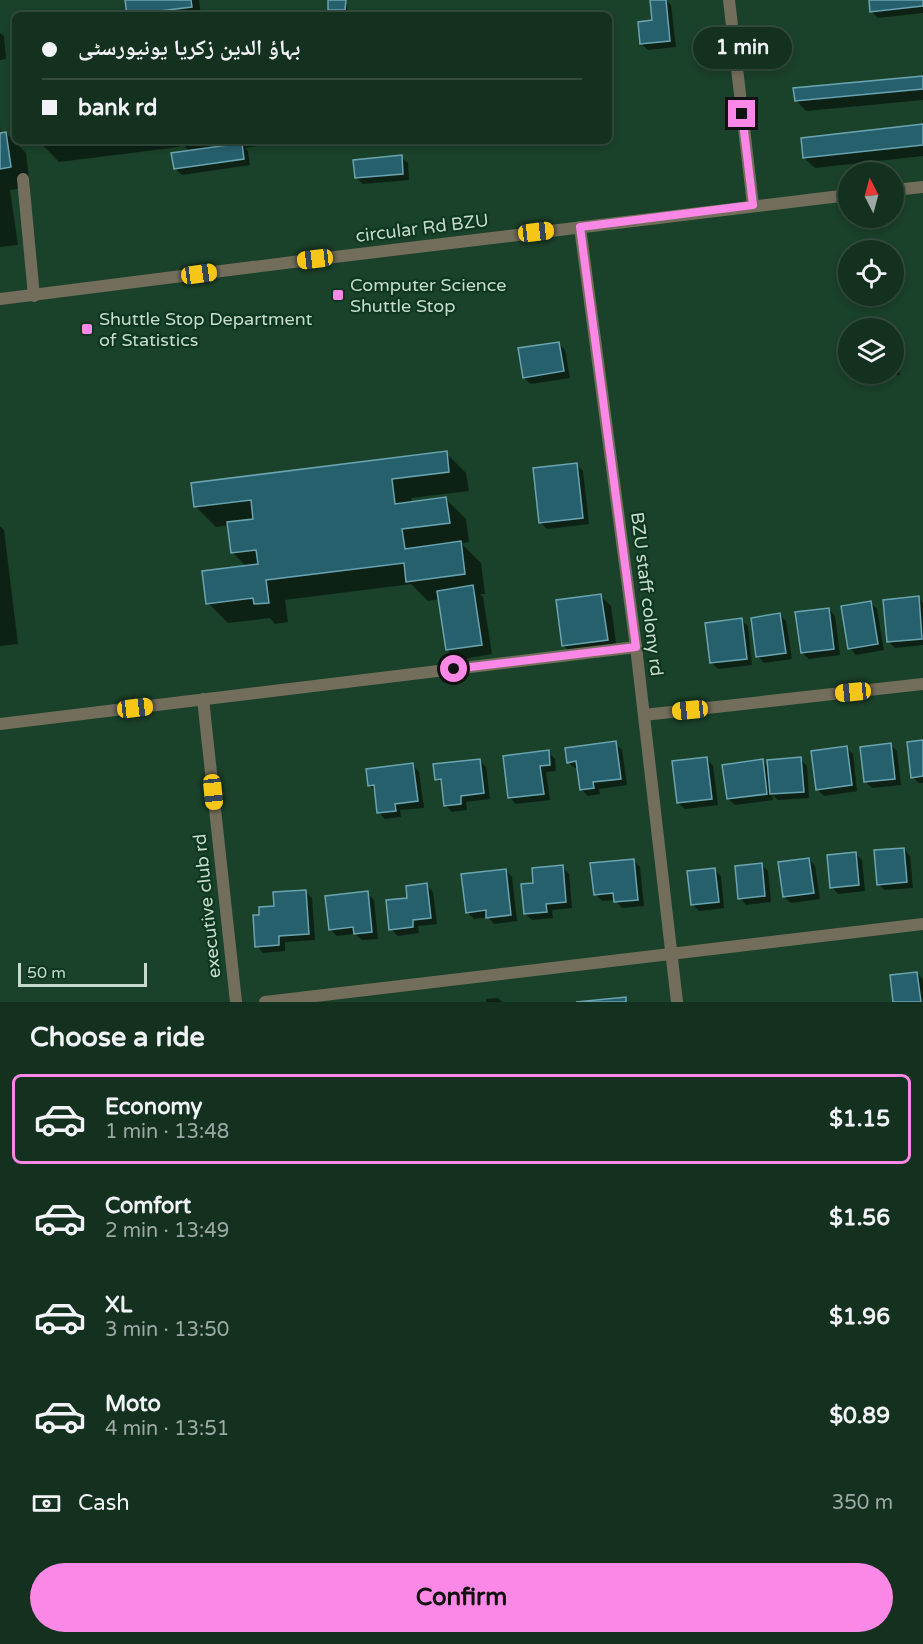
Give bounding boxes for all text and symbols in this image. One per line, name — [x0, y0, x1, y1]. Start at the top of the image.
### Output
callout: 1 min — [692, 27, 792, 69]
text: بہاؤ الدین زکریا یونیورسٹی — [78, 35, 300, 61]
text: 1 min — [716, 36, 769, 60]
text: bank rd — [78, 95, 157, 121]
route end — [728, 100, 755, 127]
north arrow — [838, 162, 904, 228]
map controls — [838, 162, 904, 384]
street label: circular Rd BZU — [354, 209, 490, 247]
car — [517, 221, 555, 243]
button: locate — [838, 240, 904, 306]
car — [296, 248, 334, 270]
car — [180, 263, 218, 285]
place label: Computer Science Shuttle Stop — [350, 274, 507, 317]
marker: Computer Science Shuttle Stop — [331, 288, 345, 302]
place label: Shuttle Stop Department of Statistics — [99, 308, 312, 351]
button: layers — [838, 318, 904, 384]
marker: Shuttle Stop Department of Statistics — [80, 322, 94, 336]
street label: BZU staff colony rd — [626, 511, 668, 677]
route start — [440, 655, 467, 682]
car — [834, 681, 872, 703]
car — [116, 697, 154, 719]
car — [671, 699, 709, 721]
car — [202, 773, 224, 811]
street label: executive club rd — [188, 833, 226, 979]
scale bar — [18, 960, 147, 988]
text: 50 m — [27, 963, 66, 983]
text: Choose a ride — [30, 1021, 205, 1054]
icon: car — [33, 1092, 87, 1146]
text: Economy — [105, 1094, 202, 1120]
text: $1.15 — [829, 1106, 890, 1132]
text: 1 min · 13:48 — [105, 1120, 229, 1144]
icon: car — [33, 1191, 87, 1245]
text: Comfort — [105, 1193, 191, 1219]
text: $1.56 — [829, 1205, 890, 1231]
text: 2 min · 13:49 — [105, 1219, 229, 1243]
icon: car — [33, 1290, 87, 1344]
text: XL — [105, 1292, 132, 1318]
text: $1.96 — [829, 1304, 890, 1330]
text: 3 min · 13:50 — [105, 1318, 229, 1342]
icon: car — [33, 1389, 87, 1443]
text: Moto — [105, 1391, 161, 1417]
text: $0.89 — [829, 1403, 890, 1429]
text: 4 min · 13:51 — [105, 1417, 229, 1441]
icon: cash — [30, 1487, 63, 1520]
text: Cash — [78, 1490, 130, 1516]
text: 350 m — [832, 1491, 893, 1515]
button: Confirm — [30, 1563, 893, 1632]

